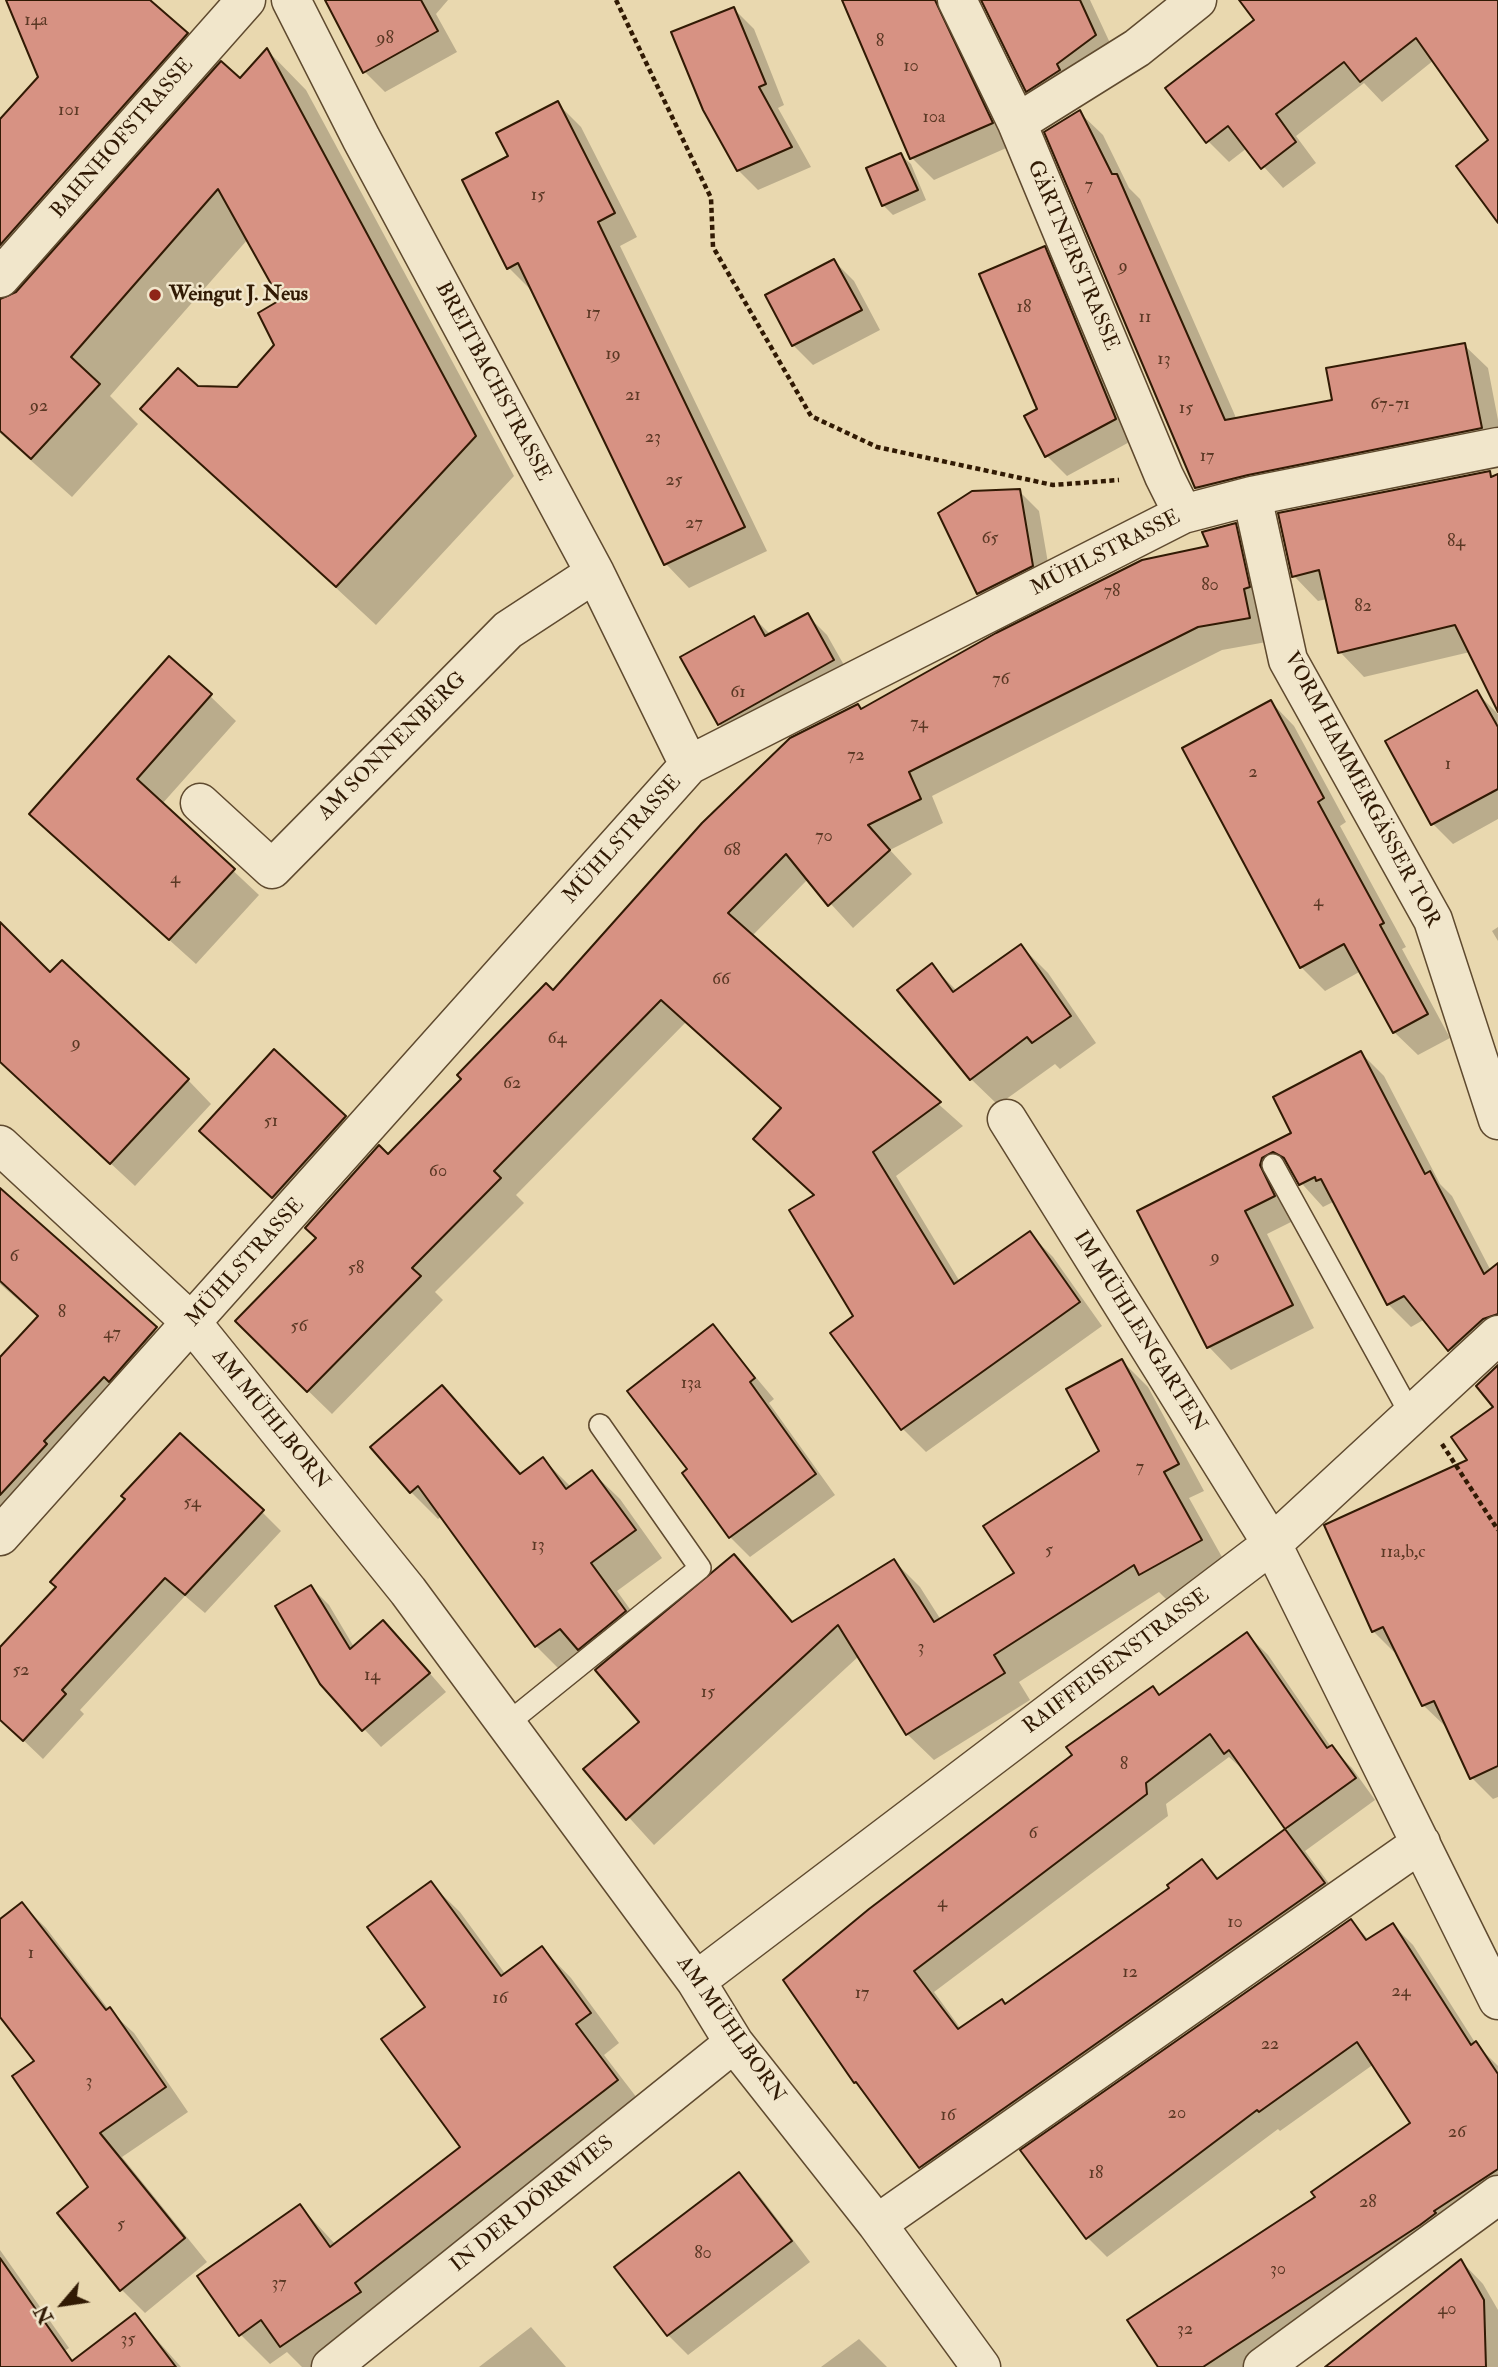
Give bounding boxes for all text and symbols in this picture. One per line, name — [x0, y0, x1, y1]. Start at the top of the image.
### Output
house number: 14a — [24, 10, 48, 32]
house number: 98 — [376, 28, 394, 50]
house number: 8 — [876, 31, 884, 53]
street label: BAHNHOFSTRASSE — [46, 54, 200, 224]
house number: 10 — [903, 56, 919, 78]
house number: 101 — [58, 100, 80, 122]
house number: 10a — [923, 107, 945, 129]
street label: GÄRTNERSTRASSE — [1020, 157, 1124, 355]
house number: 7 — [1085, 175, 1093, 197]
house number: 15 — [531, 185, 545, 207]
house number: 9 — [1118, 256, 1128, 278]
street label: BREITBACHSTRASSE — [429, 278, 555, 486]
place label: Weingut J. Neus — [169, 282, 308, 308]
marker: Weingut J. Neus — [147, 287, 163, 303]
house number: 18 — [1017, 297, 1031, 319]
house number: 17 — [586, 303, 600, 325]
house number: 11 — [1139, 307, 1151, 329]
house number: 19 — [605, 344, 621, 366]
house number: 13 — [1157, 349, 1171, 371]
house number: 21 — [625, 385, 641, 407]
house number: 67-71 — [1370, 394, 1410, 416]
house number: 92 — [30, 396, 48, 418]
house number: 15 — [1179, 398, 1193, 420]
house number: 23 — [645, 427, 661, 449]
house number: 17 — [1200, 446, 1214, 468]
house number: 25 — [666, 470, 682, 492]
street label: MÜHLSTRASSE — [1027, 505, 1185, 603]
house number: 27 — [685, 513, 703, 535]
house number: 65 — [982, 528, 998, 550]
house number: 84 — [1447, 531, 1465, 553]
house number: 80 — [1201, 575, 1219, 597]
house number: 78 — [1104, 581, 1120, 603]
house number: 82 — [1354, 596, 1372, 618]
street label: VORM HAMMERGÄSSER TOR — [1277, 648, 1445, 932]
street label: AM SONNENBERG — [314, 668, 472, 826]
house number: 76 — [992, 669, 1010, 691]
house number: 61 — [730, 682, 746, 704]
house number: 74 — [910, 713, 928, 735]
house number: 72 — [847, 745, 865, 767]
house number: 1 — [1445, 754, 1451, 776]
house number: 2 — [1248, 762, 1258, 784]
street label: MÜHLSTRASSE — [559, 770, 687, 910]
house number: 70 — [815, 826, 833, 848]
house number: 68 — [723, 840, 741, 862]
house number: 4 — [170, 868, 180, 890]
house number: 4 — [1313, 891, 1323, 913]
house number: 66 — [712, 969, 730, 991]
house number: 64 — [548, 1028, 566, 1050]
house number: 9 — [71, 1033, 81, 1055]
house number: 62 — [503, 1073, 521, 1095]
house number: 51 — [264, 1111, 278, 1133]
house number: 60 — [429, 1161, 447, 1183]
street label: MÜHLSTRASSE — [182, 1193, 310, 1333]
street label: IM MÜHLENGARTEN — [1067, 1227, 1211, 1437]
house number: 6 — [9, 1246, 19, 1268]
house number: 9 — [1210, 1247, 1220, 1269]
house number: 58 — [348, 1258, 364, 1280]
house number: 8 — [58, 1302, 66, 1324]
house number: 56 — [291, 1316, 307, 1338]
house number: 47 — [103, 1323, 121, 1345]
street label: AM MÜHLBORN — [206, 1345, 334, 1495]
house number: 13a — [681, 1373, 701, 1395]
house number: 7 — [1136, 1457, 1144, 1479]
house number: 54 — [183, 1492, 201, 1514]
house number: 13 — [531, 1535, 545, 1557]
house number: 5 — [1045, 1540, 1053, 1562]
house number: 11a,b,c — [1380, 1542, 1426, 1564]
street label: RAIFFEISENSTRASSE — [1019, 1584, 1215, 1740]
house number: 3 — [918, 1637, 924, 1659]
house number: 52 — [13, 1660, 29, 1682]
house number: 14 — [364, 1665, 380, 1687]
house number: 15 — [701, 1682, 715, 1704]
house number: 8 — [1120, 1754, 1128, 1776]
house number: 6 — [1028, 1823, 1038, 1845]
house number: 4 — [937, 1892, 947, 1914]
house number: 10 — [1227, 1912, 1243, 1934]
house number: 1 — [28, 1943, 34, 1965]
street label: AM MÜHLBORN — [670, 1952, 790, 2108]
house number: 12 — [1122, 1962, 1138, 1984]
house number: 24 — [1392, 1981, 1410, 2003]
house number: 17 — [855, 1983, 869, 2005]
house number: 16 — [492, 1988, 508, 2010]
house number: 22 — [1261, 2034, 1279, 2056]
house number: 3 — [86, 2071, 92, 2093]
house number: 20 — [1168, 2103, 1186, 2125]
house number: 16 — [940, 2105, 956, 2127]
house number: 26 — [1448, 2122, 1466, 2144]
street label: IN DER DÖRRWIES — [446, 2131, 620, 2279]
house number: 18 — [1089, 2163, 1103, 2185]
house number: 28 — [1359, 2192, 1377, 2214]
house number: 5 — [117, 2214, 125, 2236]
house number: 80 — [694, 2243, 712, 2265]
house number: 30 — [1270, 2259, 1286, 2281]
north arrow — [28, 2269, 98, 2339]
house number: 37 — [271, 2273, 287, 2295]
house number: 40 — [1438, 2299, 1456, 2321]
text: N — [30, 2301, 59, 2327]
house number: 32 — [1177, 2319, 1193, 2341]
house number: 35 — [121, 2329, 135, 2351]

